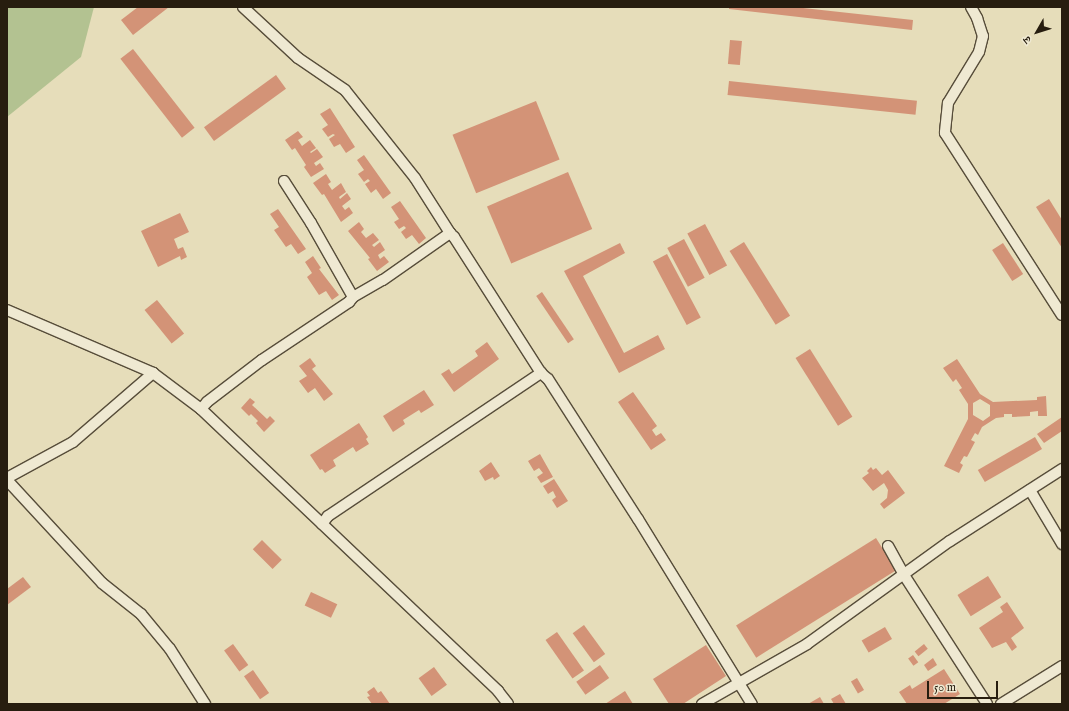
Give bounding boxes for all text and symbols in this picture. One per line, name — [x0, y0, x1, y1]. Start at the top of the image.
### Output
north arrow — [1017, 12, 1057, 52]
text: उ — [1020, 33, 1035, 46]
scale bar — [929, 673, 1000, 699]
text: 50 m — [934, 680, 956, 695]

